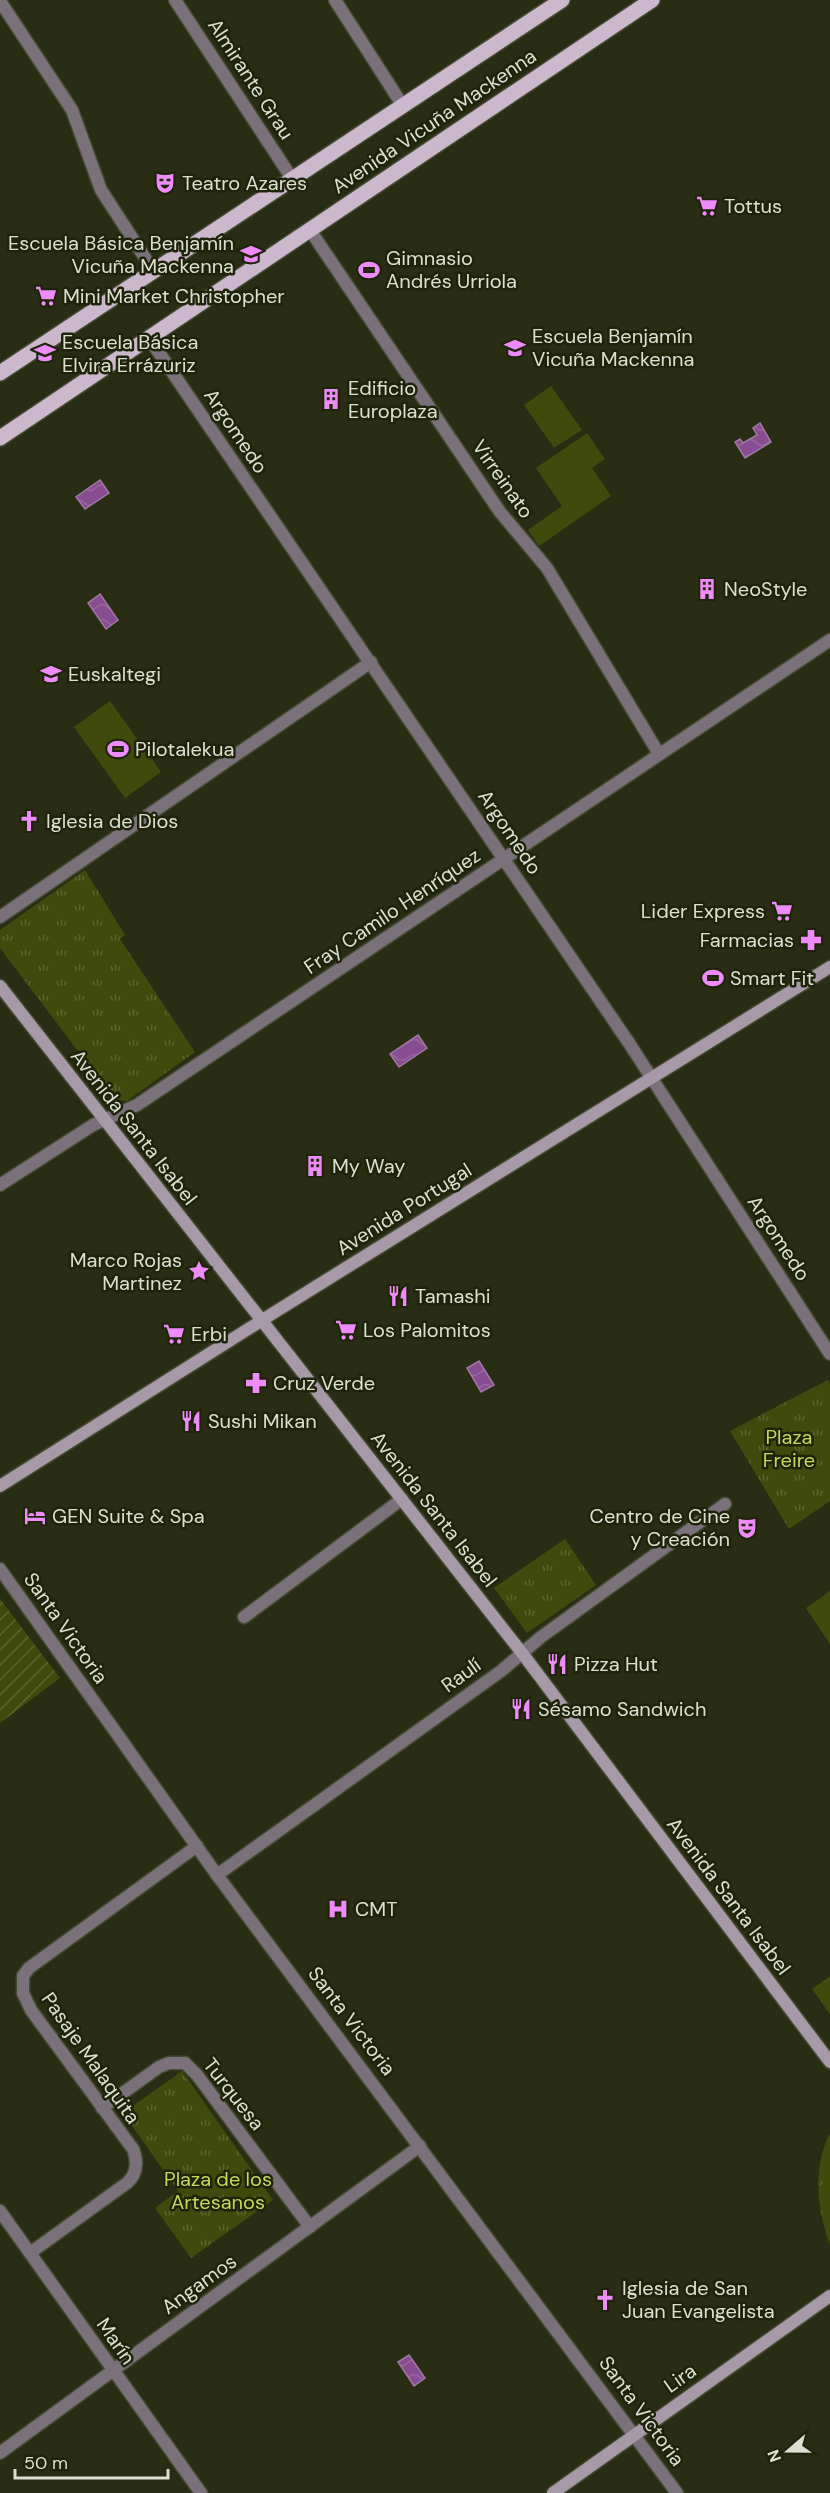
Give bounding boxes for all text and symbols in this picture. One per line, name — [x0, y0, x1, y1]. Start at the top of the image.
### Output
street label: Almirante Grau — [202, 14, 300, 144]
street label: Avenida Vicuña Mackenna — [327, 43, 541, 199]
place label: Teatro Azares — [182, 170, 307, 196]
theatre icon: Teatro Azares — [153, 171, 177, 195]
place label: Tottus — [724, 193, 782, 219]
supermarket icon: Tottus — [695, 194, 719, 218]
place label: Escuela Básica Benjamín Vicuña Mackenna — [8, 230, 234, 279]
school or university icon: Escuela Básica Benjamín Vicuña Mackenna — [239, 242, 263, 266]
place label: Gimnasio Andrés Urriola — [386, 245, 517, 294]
sports icon: Gimnasio Andrés Urriola — [357, 258, 381, 282]
place label: Mini Market Christopher — [63, 283, 285, 309]
supermarket icon: Mini Market Christopher — [34, 284, 58, 308]
place label: Escuela Benjamín Vicuña Mackenna — [532, 323, 694, 372]
place label: Escuela Básica Elvira Errázuriz — [62, 329, 198, 378]
school or university icon: Escuela Benjamín Vicuña Mackenna — [503, 336, 527, 360]
school or university icon: Escuela Básica Elvira Errázuriz — [33, 341, 57, 365]
place label: Edificio Europlaza — [348, 375, 438, 424]
street label: Argomedo — [198, 384, 274, 478]
building icon: Edificio Europlaza — [319, 387, 343, 411]
street label: Virreinato — [466, 435, 540, 523]
place label: NeoStyle — [724, 576, 807, 602]
building icon: NeoStyle — [695, 577, 719, 601]
place label: Euskaltegi — [68, 661, 161, 687]
school or university icon: Euskaltegi — [39, 662, 63, 686]
place label: Pilotalekua — [135, 736, 234, 762]
sports icon: Pilotalekua — [106, 737, 130, 761]
street label: Argomedo — [472, 785, 548, 879]
place label: Iglesia de Dios — [46, 808, 178, 834]
church icon: Iglesia de Dios — [17, 809, 41, 833]
street label: Fray Camilo Henríquez — [299, 842, 485, 980]
place label: Lider Express — [641, 898, 765, 924]
supermarket icon: Lider Express — [770, 899, 794, 923]
place label: Farmacias — [700, 927, 794, 953]
pharmacy icon: Farmacias — [799, 928, 823, 952]
place label: Smart Fit — [730, 965, 814, 991]
sports icon: Smart Fit — [701, 966, 725, 990]
street label: Avenida Santa Isabel — [65, 1044, 203, 1210]
place label: My Way — [332, 1153, 405, 1179]
building icon: My Way — [303, 1154, 327, 1178]
street label: Avenida Portugal — [331, 1157, 477, 1261]
street label: Argomedo — [742, 1190, 816, 1286]
place label: Marco Rojas Martinez — [70, 1247, 182, 1296]
place icon: Marco Rojas Martinez — [187, 1259, 211, 1283]
place label: Tamashi — [415, 1283, 491, 1309]
restaurant icon: Tamashi — [386, 1284, 410, 1308]
place label: Los Palomitos — [363, 1317, 491, 1343]
supermarket icon: Los Palomitos — [334, 1318, 358, 1342]
place label: Erbi — [191, 1321, 227, 1347]
supermarket icon: Erbi — [162, 1322, 186, 1346]
place label: Cruz Verde — [273, 1370, 375, 1396]
pharmacy icon: Cruz Verde — [244, 1371, 268, 1395]
place label: Sushi Mikan — [208, 1408, 317, 1434]
restaurant icon: Sushi Mikan — [179, 1409, 203, 1433]
park label: Plaza Freire — [763, 1424, 815, 1473]
street label: Avenida Santa Isabel — [365, 1426, 503, 1592]
place label: GEN Suite & Spa — [52, 1503, 205, 1529]
place label: Centro de Cine y Creación — [590, 1503, 730, 1552]
hotel icon: GEN Suite & Spa — [23, 1504, 47, 1528]
theatre icon: Centro de Cine y Creación — [735, 1516, 759, 1540]
street label: Santa Victoria — [18, 1567, 114, 1689]
place label: Pizza Hut — [574, 1651, 658, 1677]
street label: Raulí — [436, 1652, 486, 1698]
restaurant icon: Pizza Hut — [545, 1652, 569, 1676]
place label: Sésamo Sandwich — [538, 1696, 706, 1722]
restaurant icon: Sésamo Sandwich — [509, 1697, 533, 1721]
street label: Avenida Santa Isabel — [661, 1812, 797, 1980]
place label: CMT — [355, 1896, 397, 1922]
hospital icon: CMT — [326, 1897, 350, 1921]
street label: Santa Victoria — [303, 1961, 401, 2081]
street label: Pasaje Malaquita — [36, 1987, 146, 2129]
street label: Turquesa — [198, 2053, 270, 2135]
park label: Plaza de los Artesanos — [164, 2166, 272, 2215]
street label: Angamos — [156, 2248, 242, 2320]
place label: Iglesia de San Juan Evangelista — [622, 2275, 775, 2324]
church icon: Iglesia de San Juan Evangelista — [593, 2288, 617, 2312]
street label: Marín — [91, 2313, 141, 2369]
street label: Santa Victoria — [593, 2351, 691, 2471]
street label: Lira — [659, 2358, 701, 2398]
north arrow — [758, 2421, 818, 2481]
scale bar — [15, 2442, 168, 2480]
text: N — [763, 2447, 786, 2465]
text: 50 m — [24, 2451, 68, 2475]

